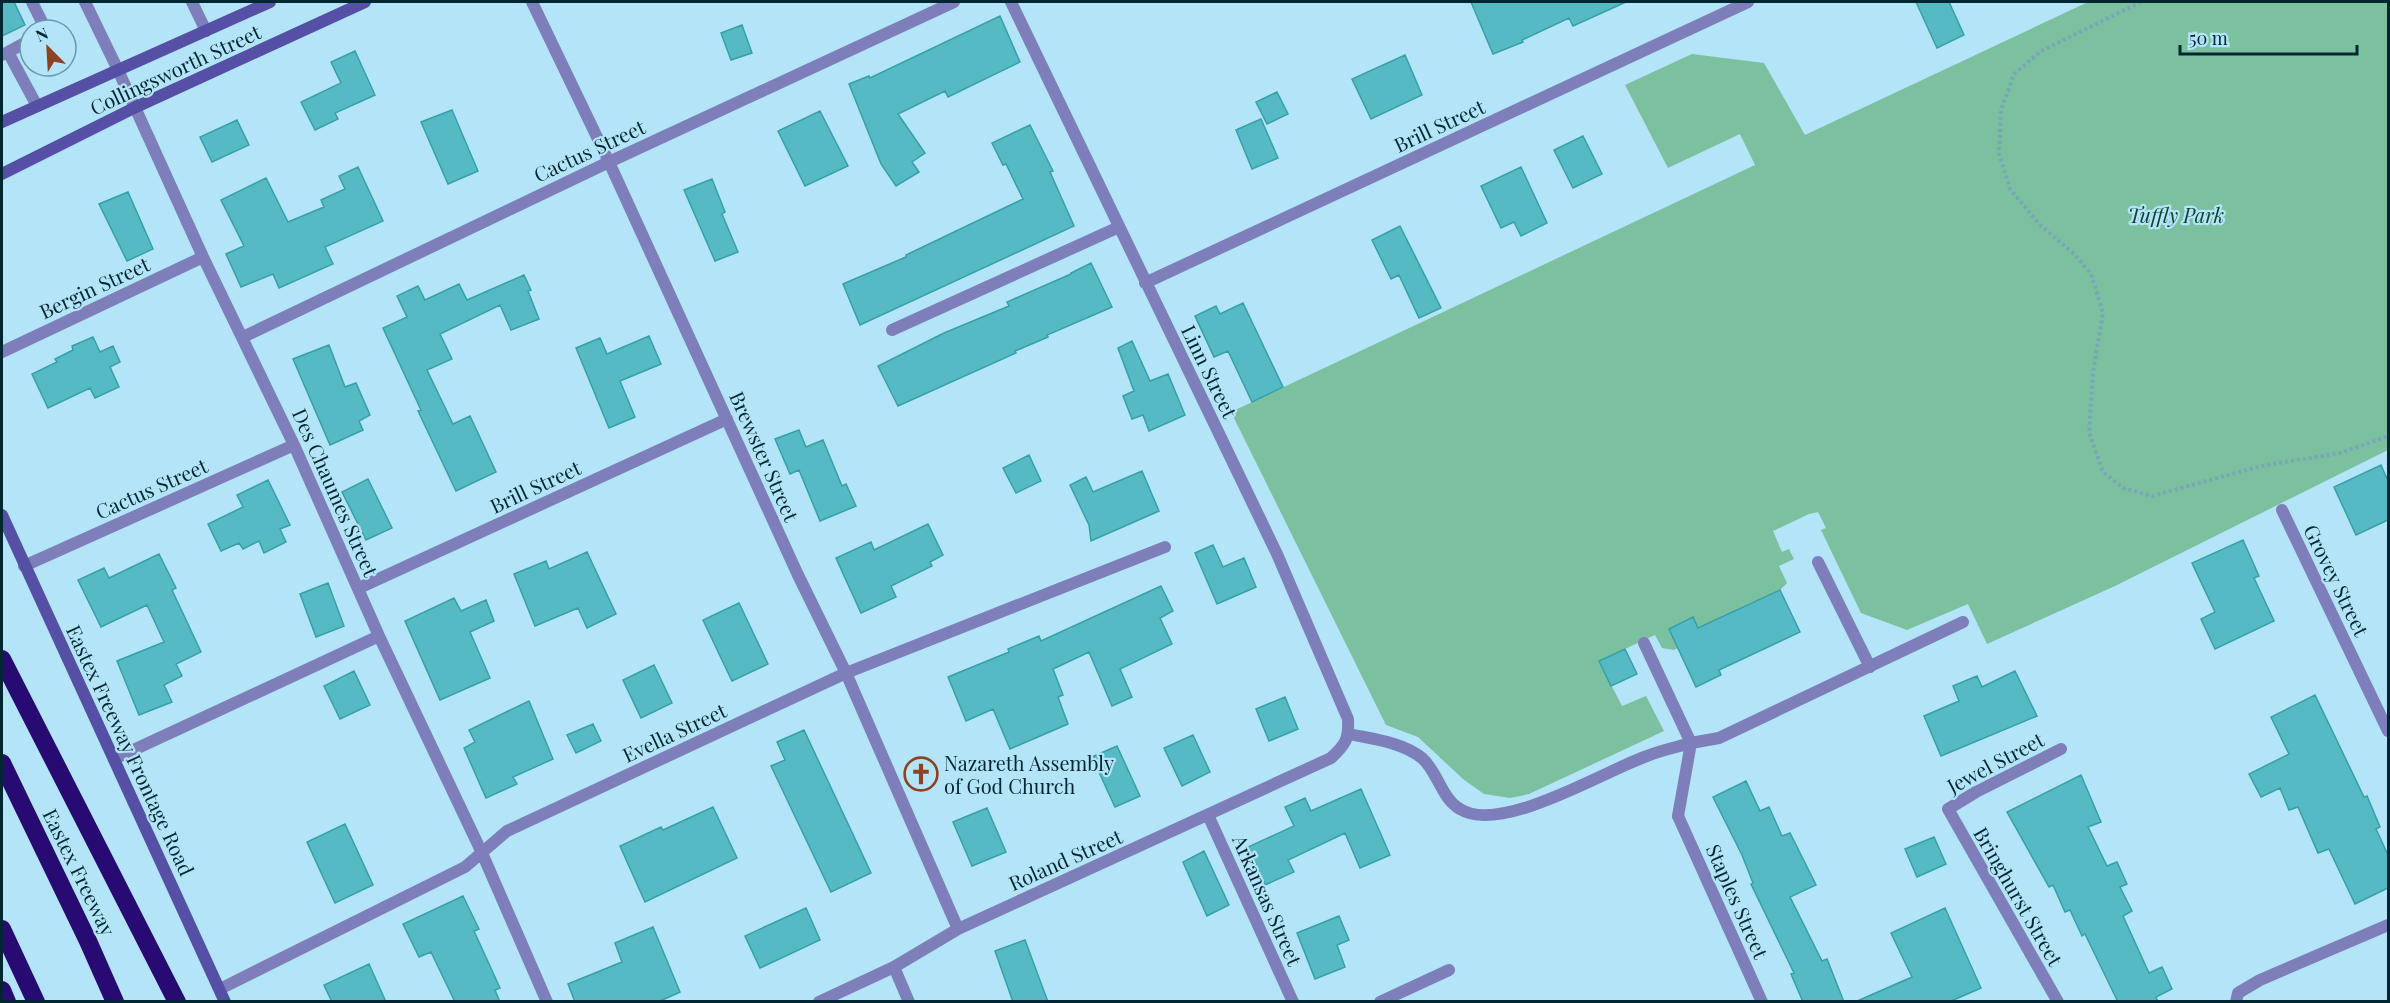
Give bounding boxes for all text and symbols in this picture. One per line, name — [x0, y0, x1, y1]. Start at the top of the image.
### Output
street label: Collingsworth Street — [85, 17, 266, 120]
north arrow — [18, 18, 78, 78]
scale bar — [2180, 18, 2357, 56]
text: N — [32, 22, 52, 46]
text: 50 m — [2189, 26, 2228, 50]
street label: Brill Street — [1389, 92, 1490, 158]
street label: Cactus Street — [529, 112, 650, 188]
park label: Tuffly Park — [2128, 201, 2224, 228]
street label: Bergin Street — [35, 249, 154, 324]
street label: Linn Street — [1176, 320, 1244, 423]
street label: Brewster Street — [724, 387, 806, 526]
street label: Des Chaumes Street — [287, 404, 386, 581]
street label: Cactus Street — [91, 451, 212, 525]
street label: Brill Street — [485, 453, 586, 519]
street label: Grovey Street — [2298, 520, 2376, 641]
street label: Eastex Freeway Frontage Road — [62, 621, 200, 879]
street label: Evella Street — [618, 696, 731, 768]
street label: Jewel Street — [1941, 725, 2049, 799]
place label: Nazareth Assembly of God Church — [944, 749, 1114, 799]
church icon: Nazareth Assembly of God Church — [903, 756, 939, 792]
street label: Eastex Freeway — [39, 804, 121, 940]
street label: Roland Street — [1004, 822, 1127, 896]
street label: Bringhurst Street — [1968, 822, 2070, 971]
street label: Arkansas Street — [1227, 829, 1309, 970]
street label: Staples Street — [1701, 839, 1776, 963]

